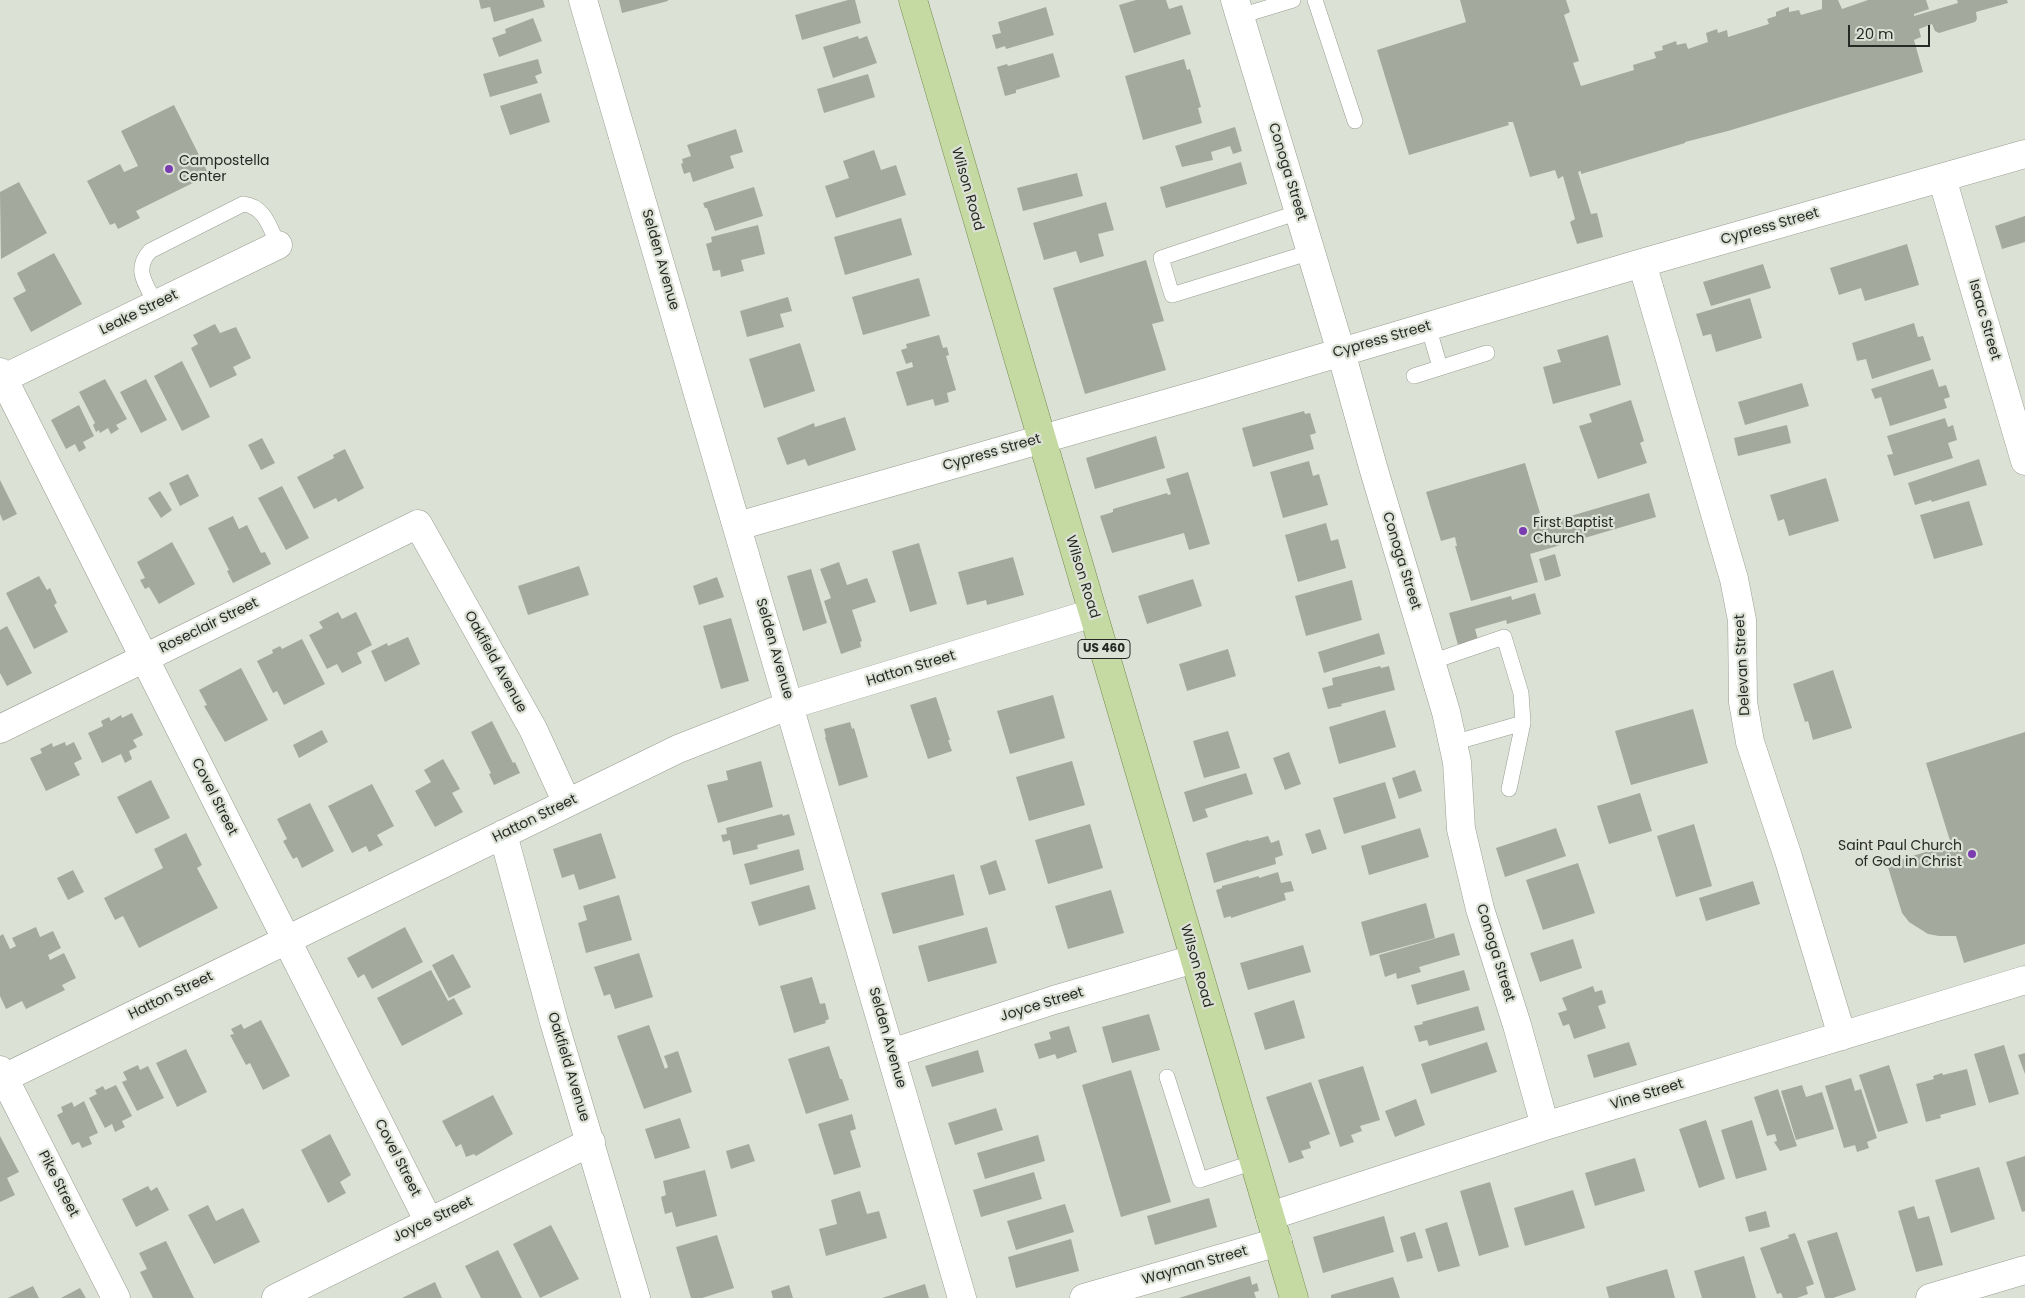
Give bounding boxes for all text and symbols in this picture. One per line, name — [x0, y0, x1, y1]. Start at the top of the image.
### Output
scale bar — [1850, 15, 1932, 47]
text: 20 m — [1856, 23, 1894, 44]
street label: Conoga Street — [1264, 121, 1310, 223]
street label: Wilson Road — [947, 145, 987, 233]
place label: Campostella Center — [179, 153, 270, 186]
marker: Campostella Center — [163, 163, 175, 175]
street label: Cypress Street — [1719, 205, 1821, 249]
street label: Selden Avenue — [638, 208, 682, 312]
street label: Isaac Street — [1964, 278, 2004, 362]
street label: Leake Street — [97, 287, 181, 339]
street label: Cypress Street — [1331, 318, 1433, 362]
street label: Cypress Street — [941, 431, 1043, 475]
street label: Conoga Street — [1378, 510, 1424, 612]
place label: First Baptist Church — [1533, 515, 1613, 548]
marker: First Baptist Church — [1517, 525, 1529, 537]
street label: Wilson Road — [1061, 533, 1103, 621]
street label: Roseclair Street — [157, 595, 261, 657]
street label: Selden Avenue — [752, 597, 796, 701]
street label: Oakfield Avenue — [460, 608, 530, 716]
street label: Delevan Street — [1732, 614, 1754, 716]
road number: US 460 — [1078, 640, 1130, 659]
street label: Hatton Street — [865, 648, 957, 690]
street label: Covel Street — [187, 756, 241, 838]
street label: Hatton Street — [490, 791, 580, 847]
place label: Saint Paul Church of God in Christ — [1838, 838, 1962, 870]
marker: Saint Paul Church of God in Christ — [1966, 848, 1978, 860]
street label: Conoga Street — [1472, 902, 1518, 1004]
street label: Wilson Road — [1176, 922, 1216, 1010]
street label: Hatton Street — [126, 968, 216, 1024]
street label: Joyce Street — [998, 984, 1086, 1026]
street label: Selden Avenue — [865, 986, 909, 1090]
street label: Oakfield Avenue — [543, 1010, 593, 1124]
street label: Vine Street — [1609, 1076, 1685, 1114]
street label: Covel Street — [370, 1117, 424, 1199]
street label: Pike Street — [34, 1148, 82, 1220]
street label: Joyce Street — [391, 1194, 475, 1246]
street label: Wayman Street — [1140, 1243, 1250, 1289]

